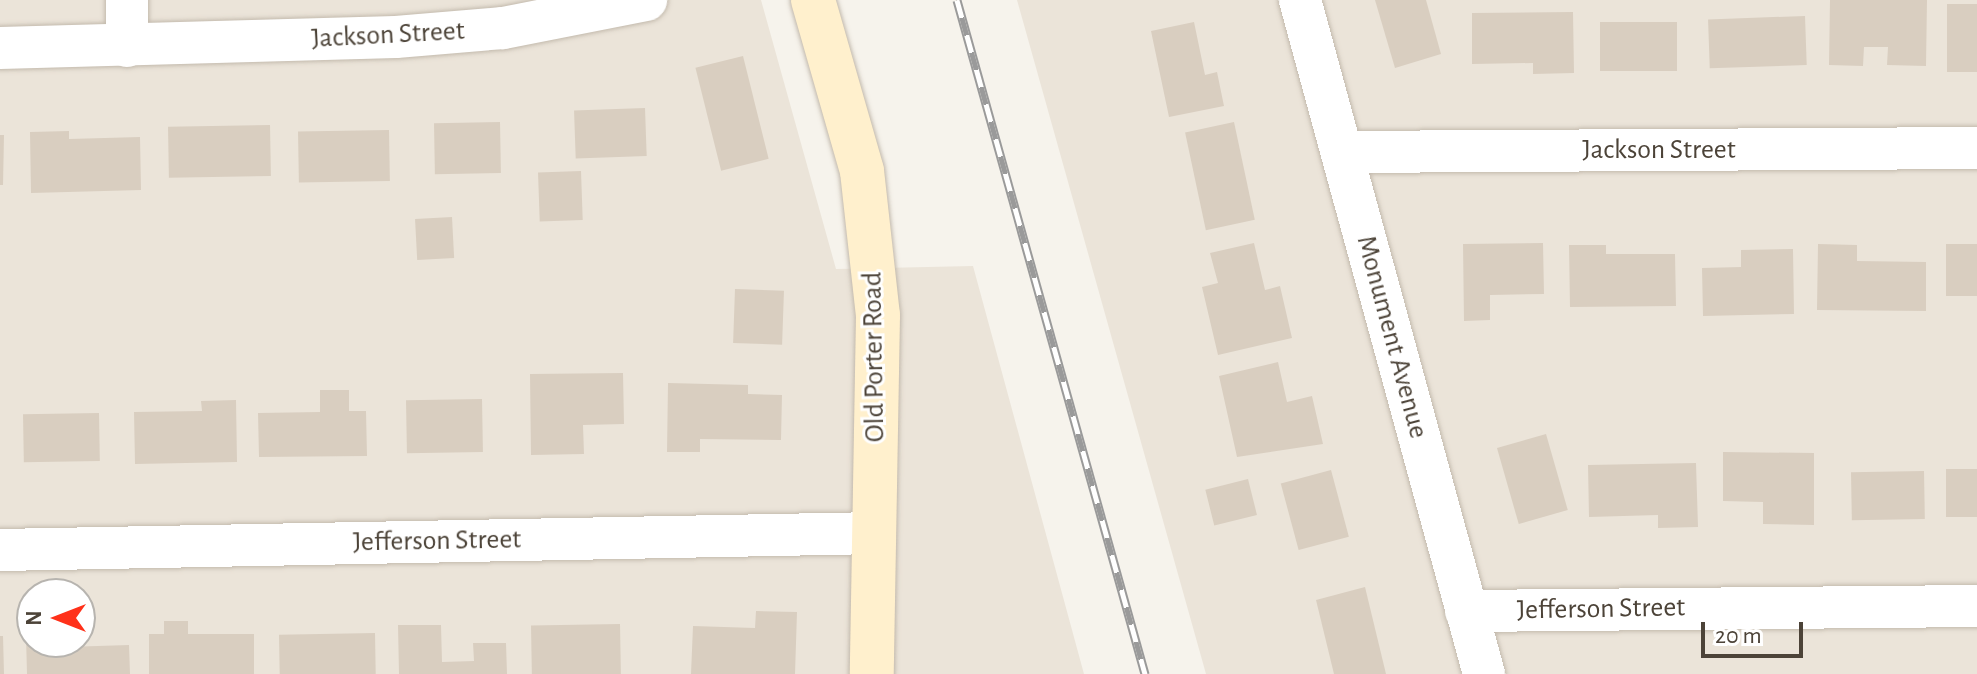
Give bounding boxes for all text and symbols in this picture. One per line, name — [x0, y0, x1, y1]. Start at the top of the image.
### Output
street label: Jackson Street — [311, 14, 465, 56]
street label: Jackson Street — [1582, 133, 1736, 167]
street label: Monument Avenue — [1349, 232, 1435, 442]
street label: Old Porter Road — [856, 271, 892, 443]
street label: Jefferson Street — [353, 523, 521, 559]
north arrow — [16, 578, 96, 658]
street label: Jefferson Street — [1517, 591, 1685, 627]
scale bar — [1705, 606, 1807, 656]
text: N — [23, 610, 45, 626]
text: 20 m — [1715, 624, 1762, 648]

